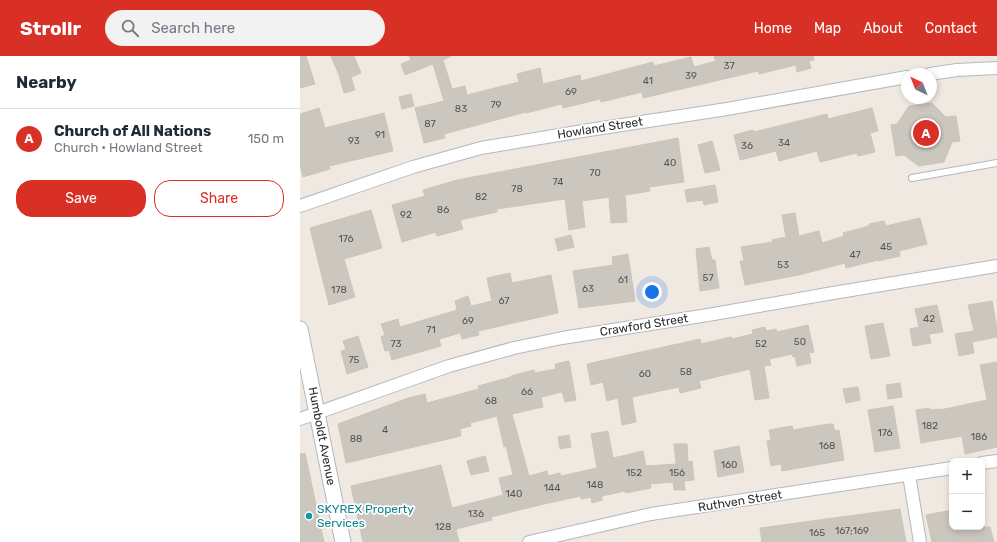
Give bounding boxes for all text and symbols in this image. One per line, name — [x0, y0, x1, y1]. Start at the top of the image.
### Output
search box — [105, 10, 385, 46]
text: Strollr — [20, 17, 81, 40]
icon: search — [119, 17, 141, 39]
text: Search here — [151, 19, 235, 37]
text: Home — [754, 20, 792, 37]
text: Map — [814, 20, 841, 37]
text: About — [863, 20, 903, 37]
text: Contact — [925, 20, 977, 37]
house number: 37 — [723, 60, 735, 72]
north arrow — [901, 68, 937, 104]
house number: 39 — [685, 70, 697, 82]
text: Nearby — [16, 72, 77, 92]
house number: 41 — [643, 75, 653, 87]
house number: 69 — [565, 86, 577, 98]
house number: 79 — [490, 99, 502, 111]
house number: 83 — [455, 103, 467, 115]
street label: Howland Street — [556, 114, 644, 142]
house number: 87 — [424, 118, 436, 130]
pin: A — [913, 118, 939, 148]
text: Church of All Nations — [54, 122, 211, 140]
house number: 91 — [375, 129, 385, 141]
text: A — [24, 131, 34, 146]
text: 150 m — [248, 131, 284, 146]
house number: 93 — [348, 135, 360, 147]
house number: 34 — [778, 137, 790, 149]
text: Church · Howland Street — [54, 140, 203, 155]
house number: 36 — [741, 140, 753, 152]
house number: 40 — [664, 157, 676, 169]
house number: 70 — [589, 167, 601, 179]
house number: 74 — [553, 176, 564, 188]
button: Save — [16, 180, 146, 217]
button: Share — [154, 180, 284, 217]
house number: 78 — [511, 183, 523, 195]
house number: 82 — [475, 191, 487, 203]
house number: 86 — [437, 204, 449, 216]
house number: 92 — [400, 209, 412, 221]
house number: 176 — [338, 233, 354, 245]
house number: 45 — [880, 241, 892, 253]
house number: 47 — [849, 249, 861, 261]
house number: 53 — [777, 259, 789, 271]
house number: 57 — [702, 272, 714, 284]
house number: 61 — [618, 274, 628, 286]
your location — [642, 282, 662, 302]
house number: 63 — [582, 283, 594, 295]
house number: 178 — [331, 284, 347, 296]
house number: 67 — [499, 295, 509, 307]
street label: Crawford Street — [599, 311, 689, 339]
house number: 42 — [923, 313, 935, 325]
house number: 69 — [462, 315, 474, 327]
house number: 71 — [426, 324, 436, 336]
house number: 50 — [794, 336, 806, 348]
house number: 73 — [390, 338, 402, 350]
house number: 52 — [755, 338, 767, 350]
house number: 75 — [348, 354, 360, 366]
house number: 58 — [680, 366, 692, 378]
house number: 60 — [639, 368, 651, 380]
street label: Humboldt Avenue — [306, 386, 338, 487]
house number: 66 — [521, 386, 533, 398]
house number: 68 — [485, 395, 497, 407]
house number: 182 — [922, 420, 938, 432]
house number: 4 — [382, 424, 388, 436]
house number: 176 — [877, 427, 893, 439]
house number: 186 — [971, 431, 987, 443]
house number: 88 — [350, 433, 362, 445]
house number: 168 — [819, 440, 835, 452]
map controls — [949, 458, 985, 530]
button: + — [949, 458, 985, 494]
house number: 160 — [721, 459, 737, 471]
house number: 152 — [626, 467, 642, 479]
house number: 156 — [669, 467, 685, 479]
house number: 148 — [587, 479, 603, 491]
house number: 144 — [544, 482, 560, 494]
street label: Ruthven Street — [697, 487, 783, 515]
house number: 140 — [506, 488, 522, 500]
button: − — [949, 494, 985, 530]
place label: SKYREX Property Services — [317, 502, 414, 530]
house number: 136 — [468, 508, 484, 520]
marker: SKYREX Property Services — [304, 511, 314, 521]
house number: 128 — [435, 521, 451, 533]
house number: 167;169 — [835, 525, 869, 537]
house number: 165 — [809, 527, 825, 539]

